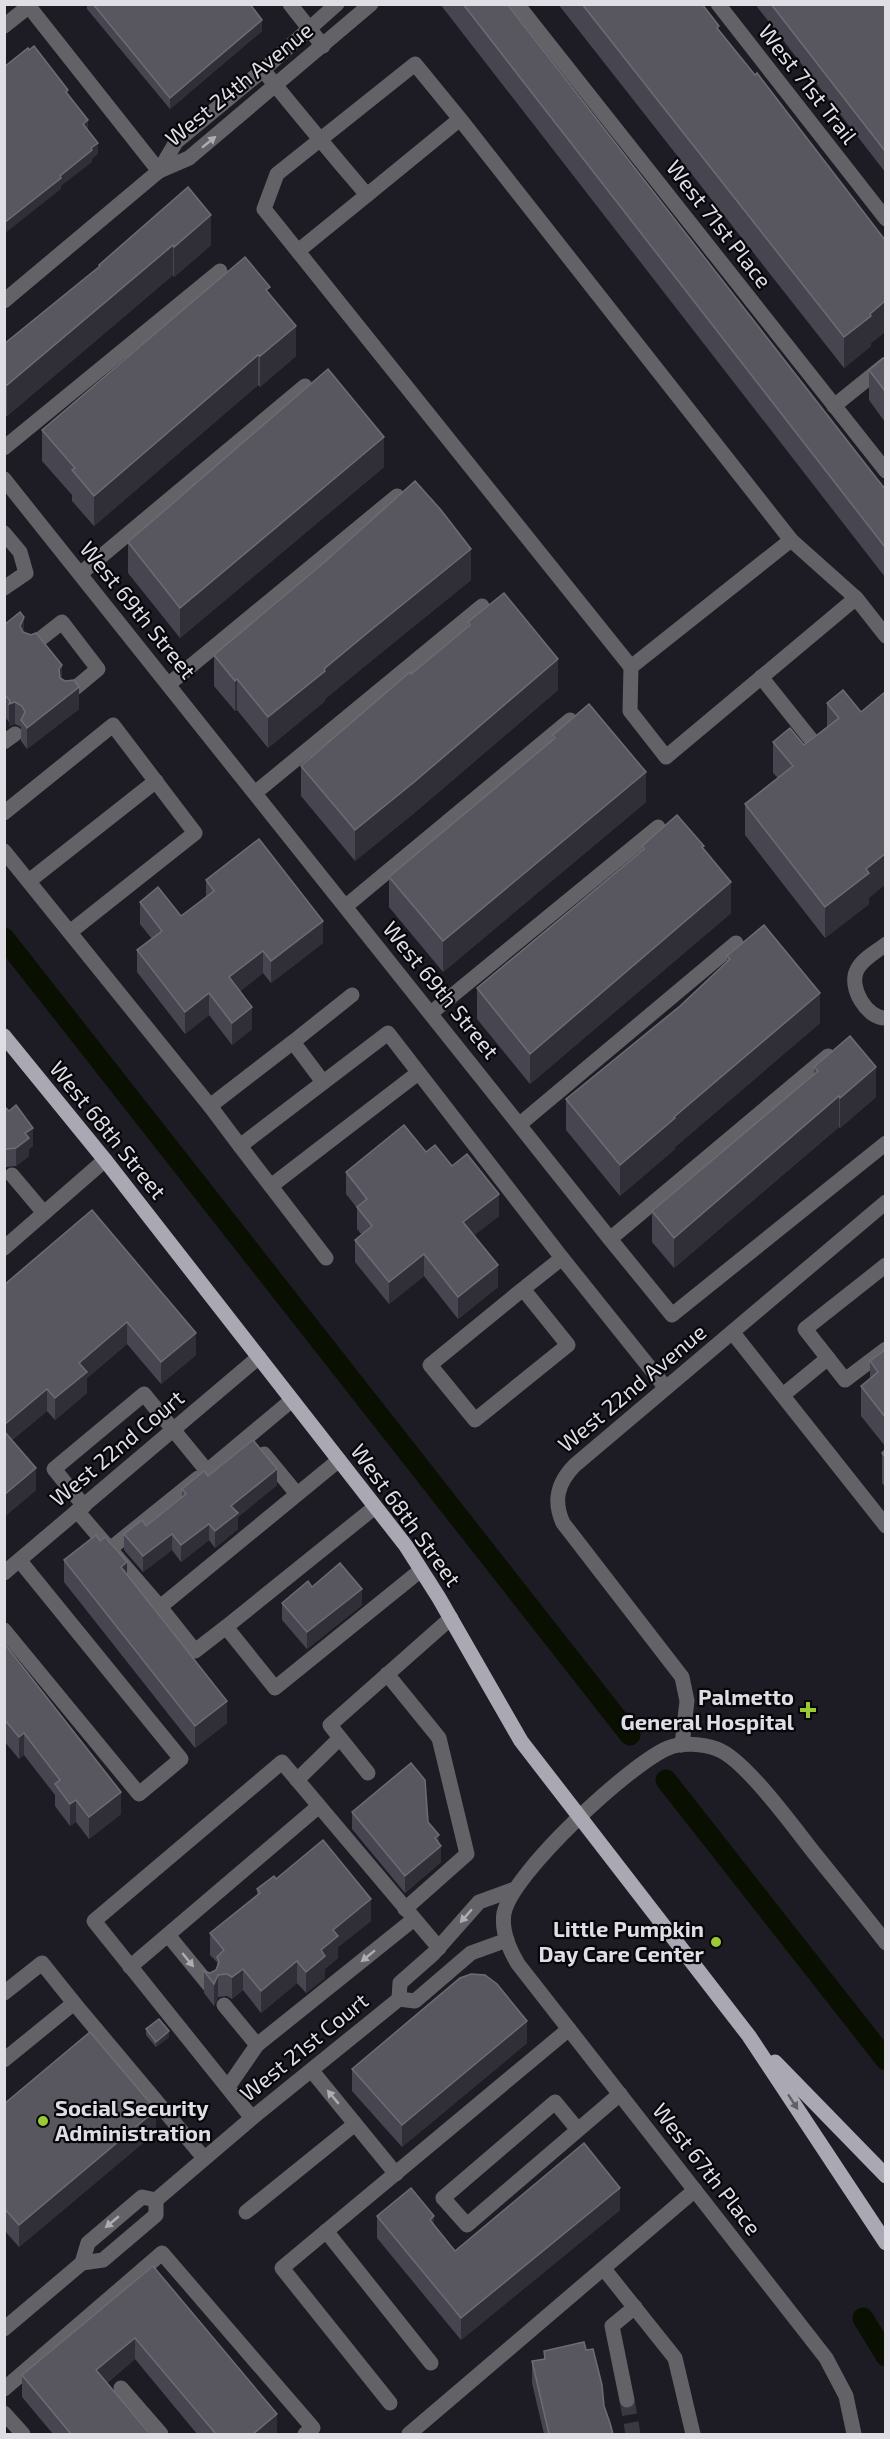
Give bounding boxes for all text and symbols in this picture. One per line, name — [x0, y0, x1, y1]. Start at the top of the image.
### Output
street label: West 24th Avenue — [160, 16, 317, 151]
street label: West 71st Trail — [754, 19, 864, 149]
one-way arrow — [202, 136, 217, 148]
street label: West 71st Place — [662, 154, 778, 293]
street label: West 69th Street — [75, 535, 202, 683]
street label: West 69th Street — [378, 915, 505, 1063]
street label: West 68th Street — [45, 1055, 172, 1204]
street label: West 22nd Avenue — [552, 1318, 711, 1457]
street label: West 22nd Court — [44, 1384, 189, 1511]
street label: West 68th Street — [346, 1438, 467, 1591]
place label: Palmetto General Hospital — [620, 1683, 795, 1734]
marker: Palmetto General Hospital — [799, 1701, 817, 1719]
one-way arrow — [459, 1909, 473, 1924]
place label: Little Pumpkin Day Care Center — [539, 1915, 705, 1967]
marker: Little Pumpkin Day Care Center — [709, 1935, 723, 1949]
one-way arrow — [360, 1949, 376, 1962]
one-way arrow — [182, 1952, 195, 1968]
street label: West 21st Court — [234, 1987, 373, 2106]
one-way arrow — [327, 2089, 340, 2105]
place label: Social Security Administration — [55, 2094, 211, 2145]
one-way arrow — [787, 2094, 798, 2111]
street label: West 67th Place — [648, 2097, 767, 2240]
marker: Social Security Administration — [36, 2114, 50, 2128]
one-way arrow — [105, 2215, 120, 2228]

